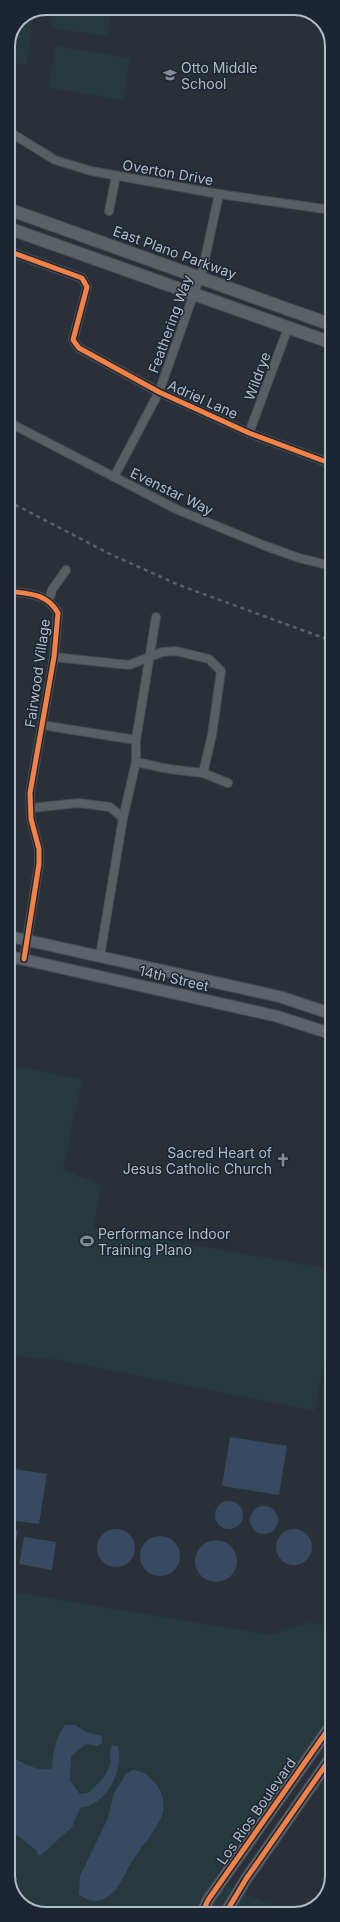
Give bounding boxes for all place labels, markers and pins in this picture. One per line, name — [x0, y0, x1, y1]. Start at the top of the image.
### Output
place label: Otto Middle School — [181, 59, 257, 92]
school or university icon: Otto Middle School — [162, 67, 178, 83]
place label: Sacred Heart of Jesus Catholic Church — [123, 1144, 272, 1177]
church icon: Sacred Heart of Jesus Catholic Church — [275, 1152, 291, 1168]
place label: Performance Indoor Training Plano — [98, 1225, 230, 1258]
sports icon: Performance Indoor Training Plano — [79, 1233, 95, 1249]

